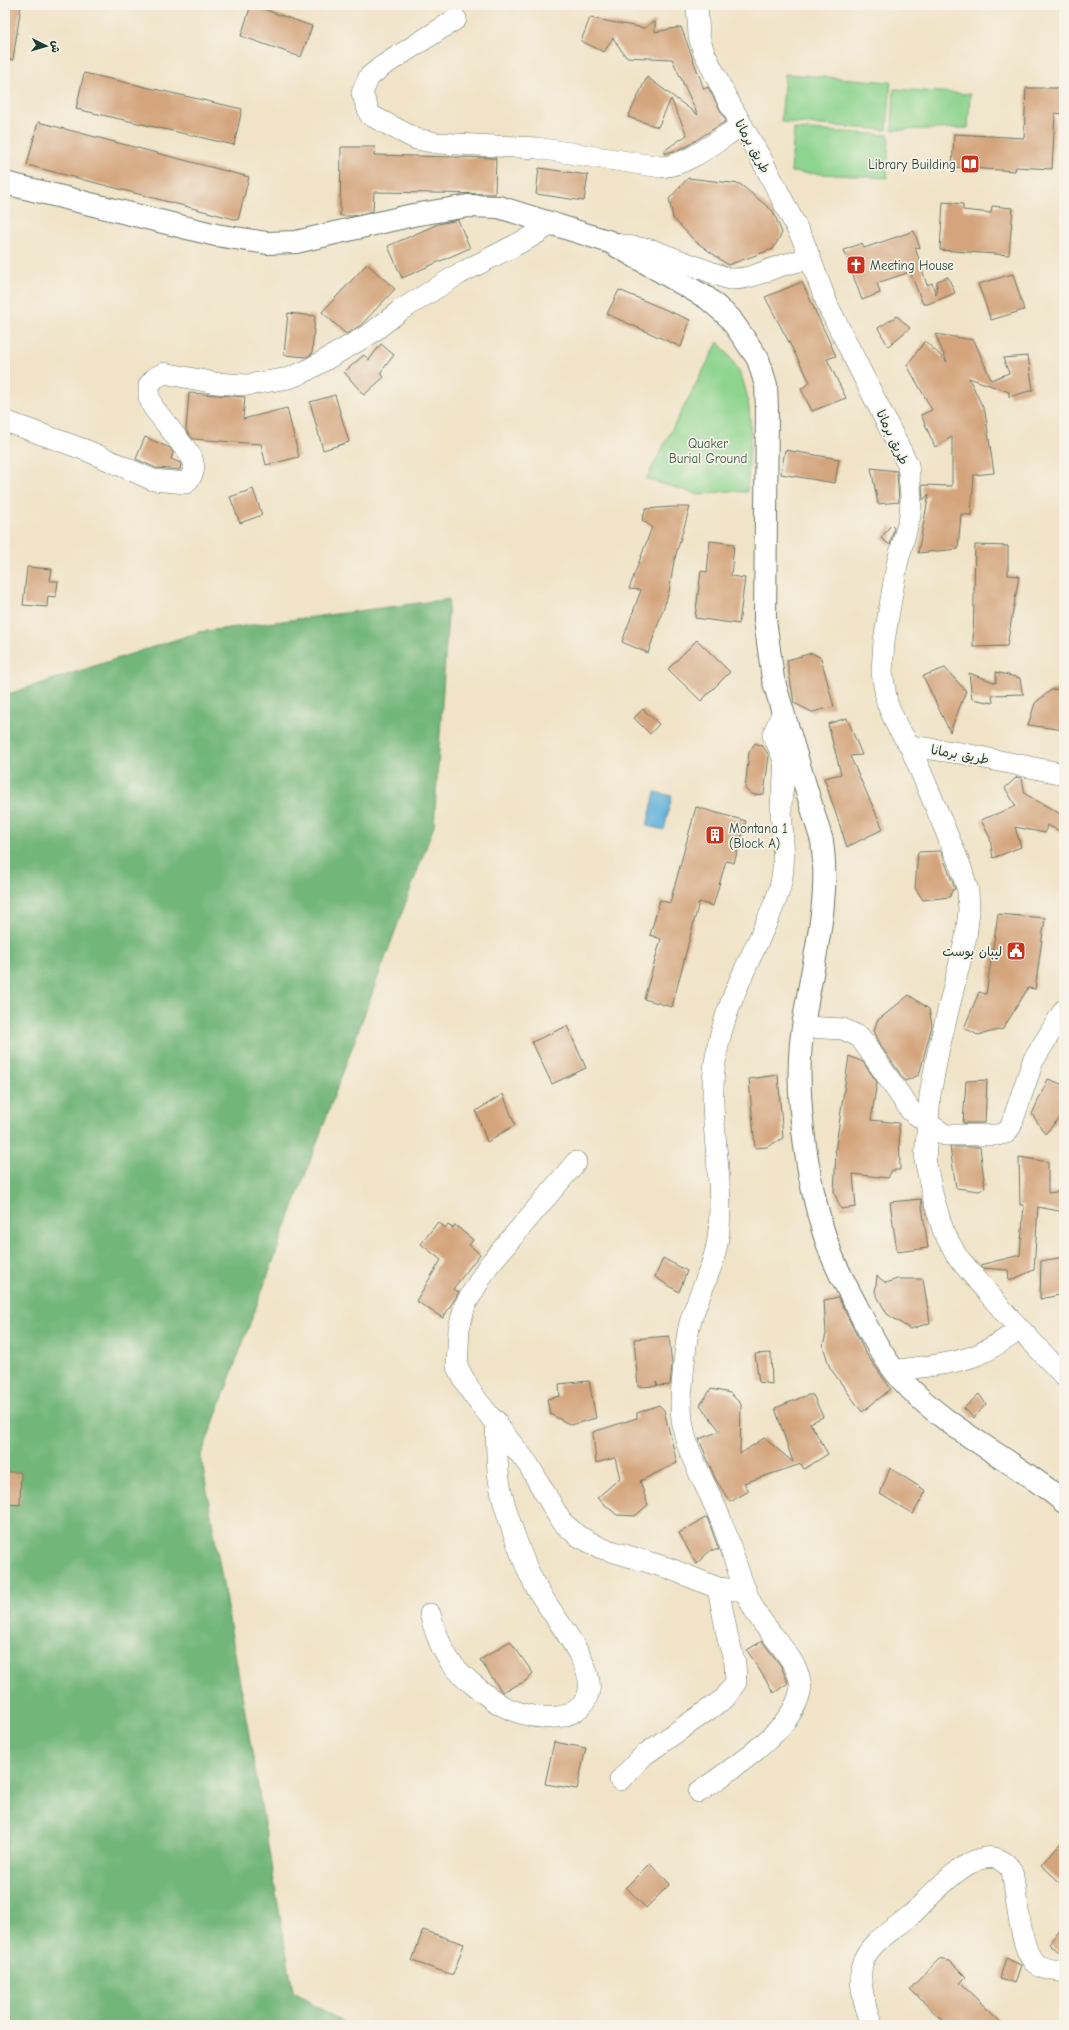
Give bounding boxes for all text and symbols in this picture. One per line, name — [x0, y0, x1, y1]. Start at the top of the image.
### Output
north arrow — [26, 26, 66, 66]
text: ش — [48, 40, 62, 53]
street label: طريق برمانا — [731, 117, 773, 176]
library icon: Library Building — [959, 153, 981, 175]
place label: Library Building — [868, 157, 956, 172]
church icon: Meeting House — [845, 254, 867, 276]
place label: Meeting House — [870, 258, 954, 273]
street label: طريق برمانا — [872, 407, 912, 467]
park label: Quaker Burial Ground — [669, 436, 747, 466]
street label: طريق برمانا — [929, 742, 990, 768]
place label: Montana 1 (Block A) — [729, 821, 787, 851]
building icon: Montana 1 (Block A) — [704, 824, 726, 846]
public building icon: ليبان بوست — [1005, 940, 1027, 962]
place label: ليبان بوست — [942, 944, 1002, 960]

